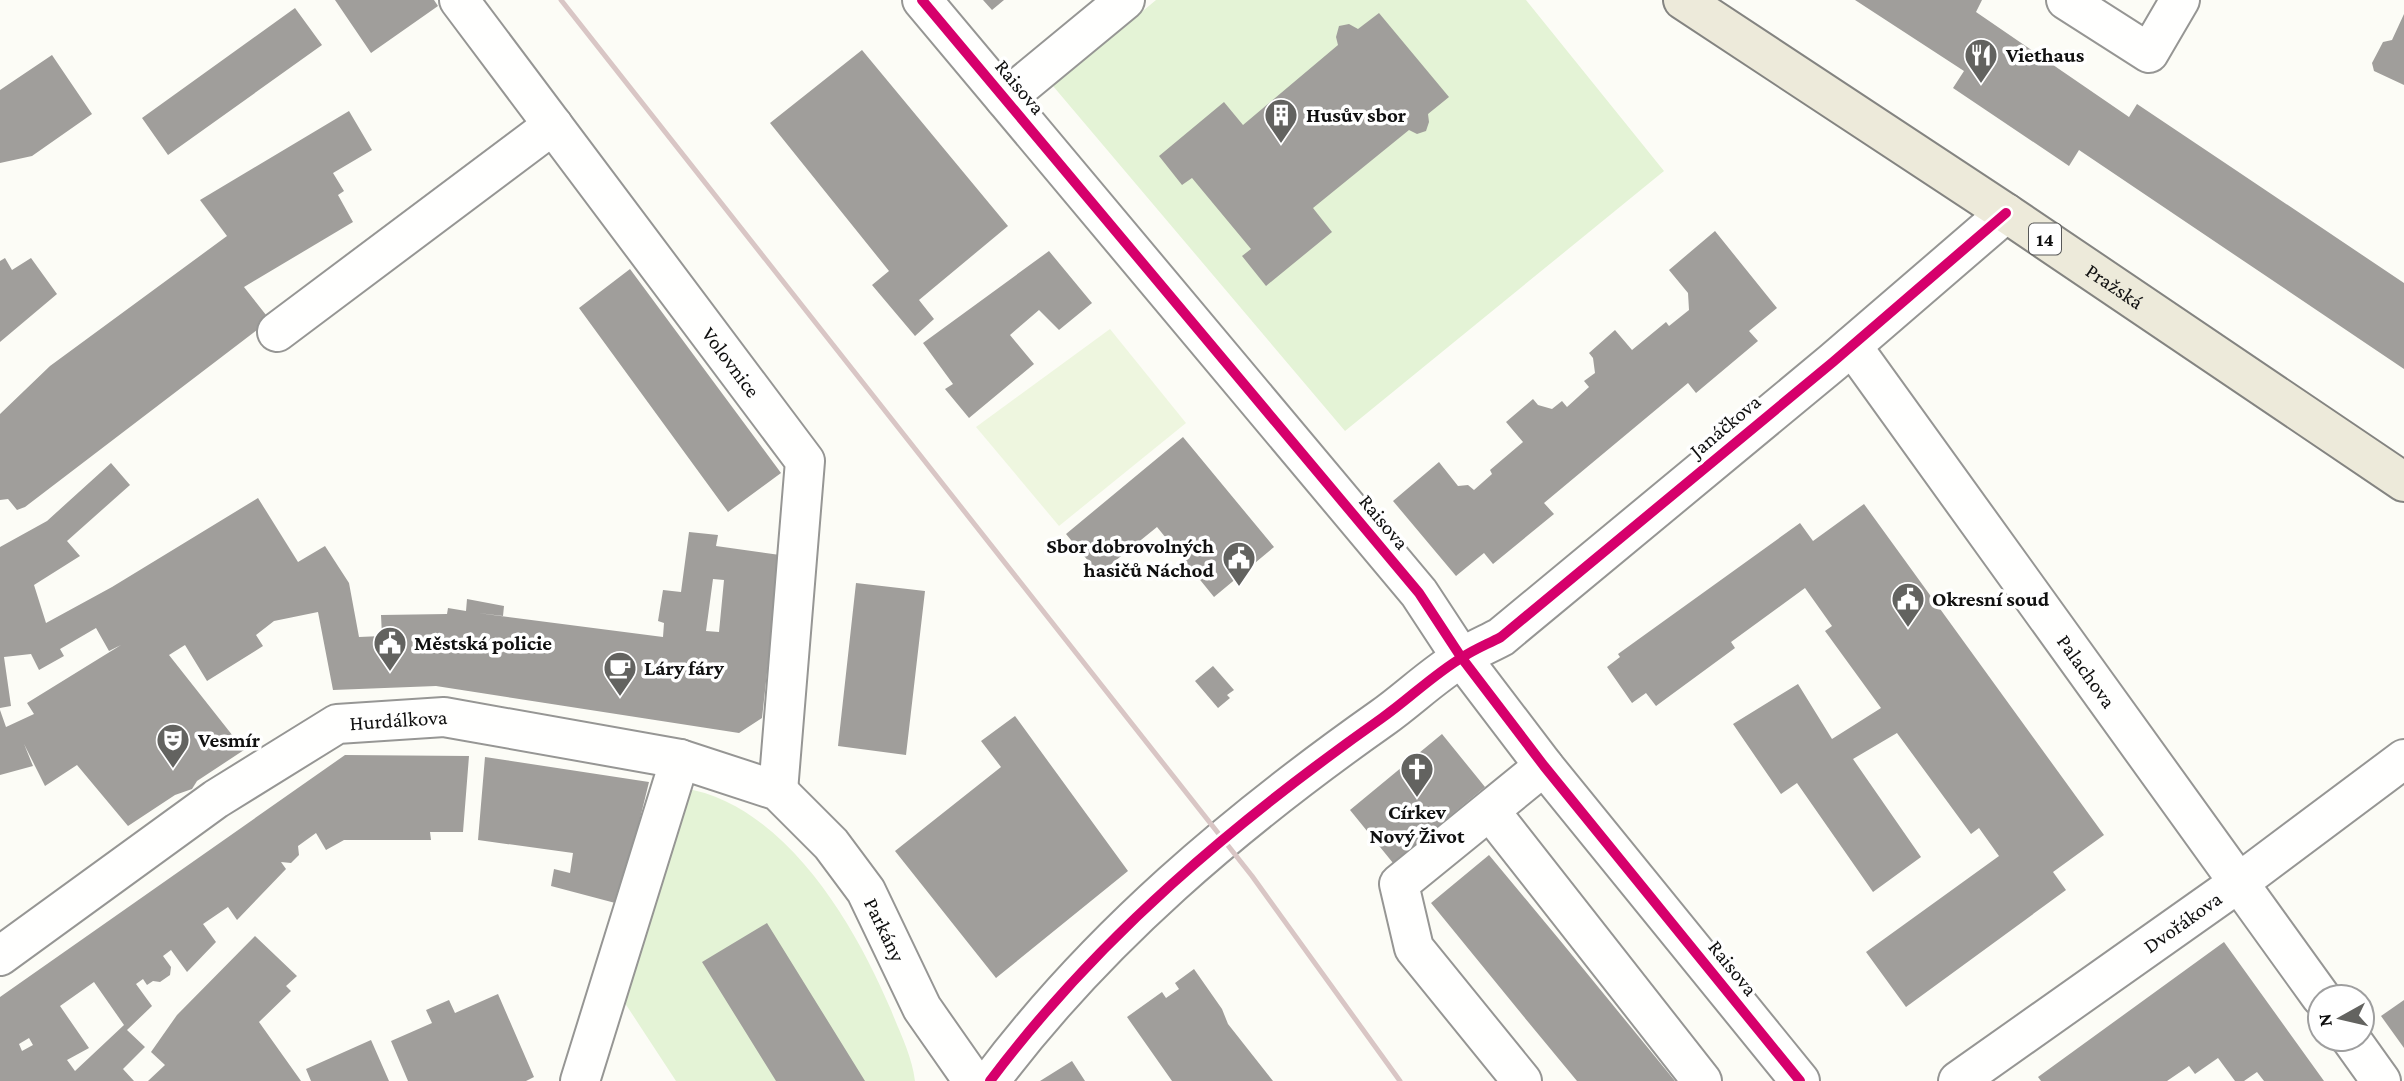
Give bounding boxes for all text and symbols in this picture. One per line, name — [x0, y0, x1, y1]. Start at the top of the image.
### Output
restaurant icon: Viethaus — [1962, 36, 2000, 85]
place label: Viethaus — [2005, 43, 2085, 67]
street label: Raisova — [990, 55, 1050, 120]
building icon: Husův sbor — [1262, 96, 1300, 145]
place label: Husův sbor — [1306, 103, 1407, 127]
road number: 14 — [2029, 224, 2061, 255]
street label: Pražská — [2081, 258, 2148, 314]
street label: Volovnice — [697, 322, 765, 402]
street label: Janáčkova — [1683, 389, 1766, 464]
street label: Raisova — [1354, 490, 1414, 555]
place label: Sbor dobrovolných hasičů Náchod — [1046, 534, 1215, 582]
public building icon: Sbor dobrovolných hasičů Náchod — [1220, 539, 1258, 588]
public building icon: Okresní soud — [1889, 580, 1927, 629]
place label: Okresní soud — [1932, 587, 2050, 611]
public building icon: Městská policie — [371, 624, 409, 673]
street label: Palachova — [2052, 630, 2121, 713]
place label: Městská policie — [414, 631, 552, 655]
cafe icon: Láry fáry — [601, 649, 639, 698]
place label: Láry fáry — [644, 656, 725, 680]
street label: Hurdálkova — [349, 705, 448, 735]
theatre icon: Vesmír — [154, 721, 192, 770]
place label: Vesmír — [197, 728, 261, 752]
church icon: Církev Nový Život — [1398, 750, 1436, 799]
place label: Církev Nový Život — [1369, 800, 1465, 848]
street label: Dvořákova — [2139, 886, 2227, 958]
street label: Parkány — [859, 894, 910, 966]
street label: Raisova — [1703, 935, 1763, 1001]
north arrow — [2306, 983, 2376, 1053]
text: N — [2313, 1012, 2336, 1028]

